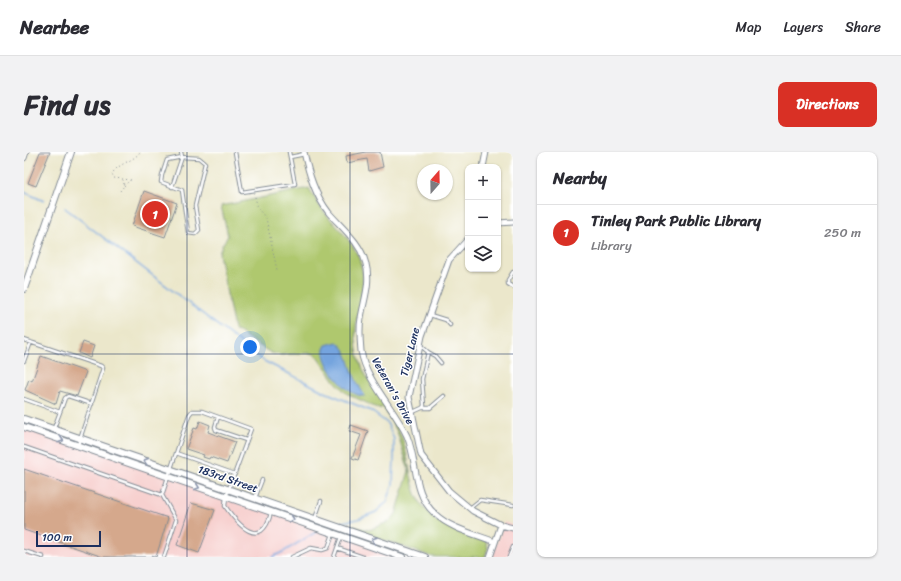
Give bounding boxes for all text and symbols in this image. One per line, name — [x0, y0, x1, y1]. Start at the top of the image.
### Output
text: Nearbee — [20, 11, 89, 44]
text: Map — [736, 15, 761, 40]
text: Layers — [783, 15, 823, 40]
text: Share — [845, 15, 881, 40]
text: Find us — [24, 80, 111, 129]
button: Directions — [778, 82, 877, 127]
text: Nearby — [553, 163, 607, 193]
north arrow — [417, 164, 453, 200]
map controls — [465, 164, 501, 272]
button: + — [465, 164, 501, 200]
pin: 1 — [142, 199, 168, 229]
button: − — [465, 200, 501, 236]
text: Tinley Park Public Library — [591, 208, 761, 234]
text: 1 — [563, 221, 569, 244]
text: 250 m — [824, 221, 861, 244]
text: Library — [591, 234, 632, 257]
button: layers — [465, 236, 501, 272]
street label: Tiger Lane — [395, 325, 425, 379]
your location — [240, 337, 260, 357]
street label: Veteran's Drive — [367, 354, 420, 429]
one-way arrow — [57, 435, 64, 444]
one-way arrow — [142, 457, 149, 465]
street label: 183rd Street — [195, 460, 261, 498]
one-way arrow — [193, 482, 200, 491]
one-way arrow — [288, 515, 295, 523]
text: 100 m — [42, 528, 72, 547]
scale bar — [36, 529, 101, 548]
one-way arrow — [371, 536, 378, 545]

